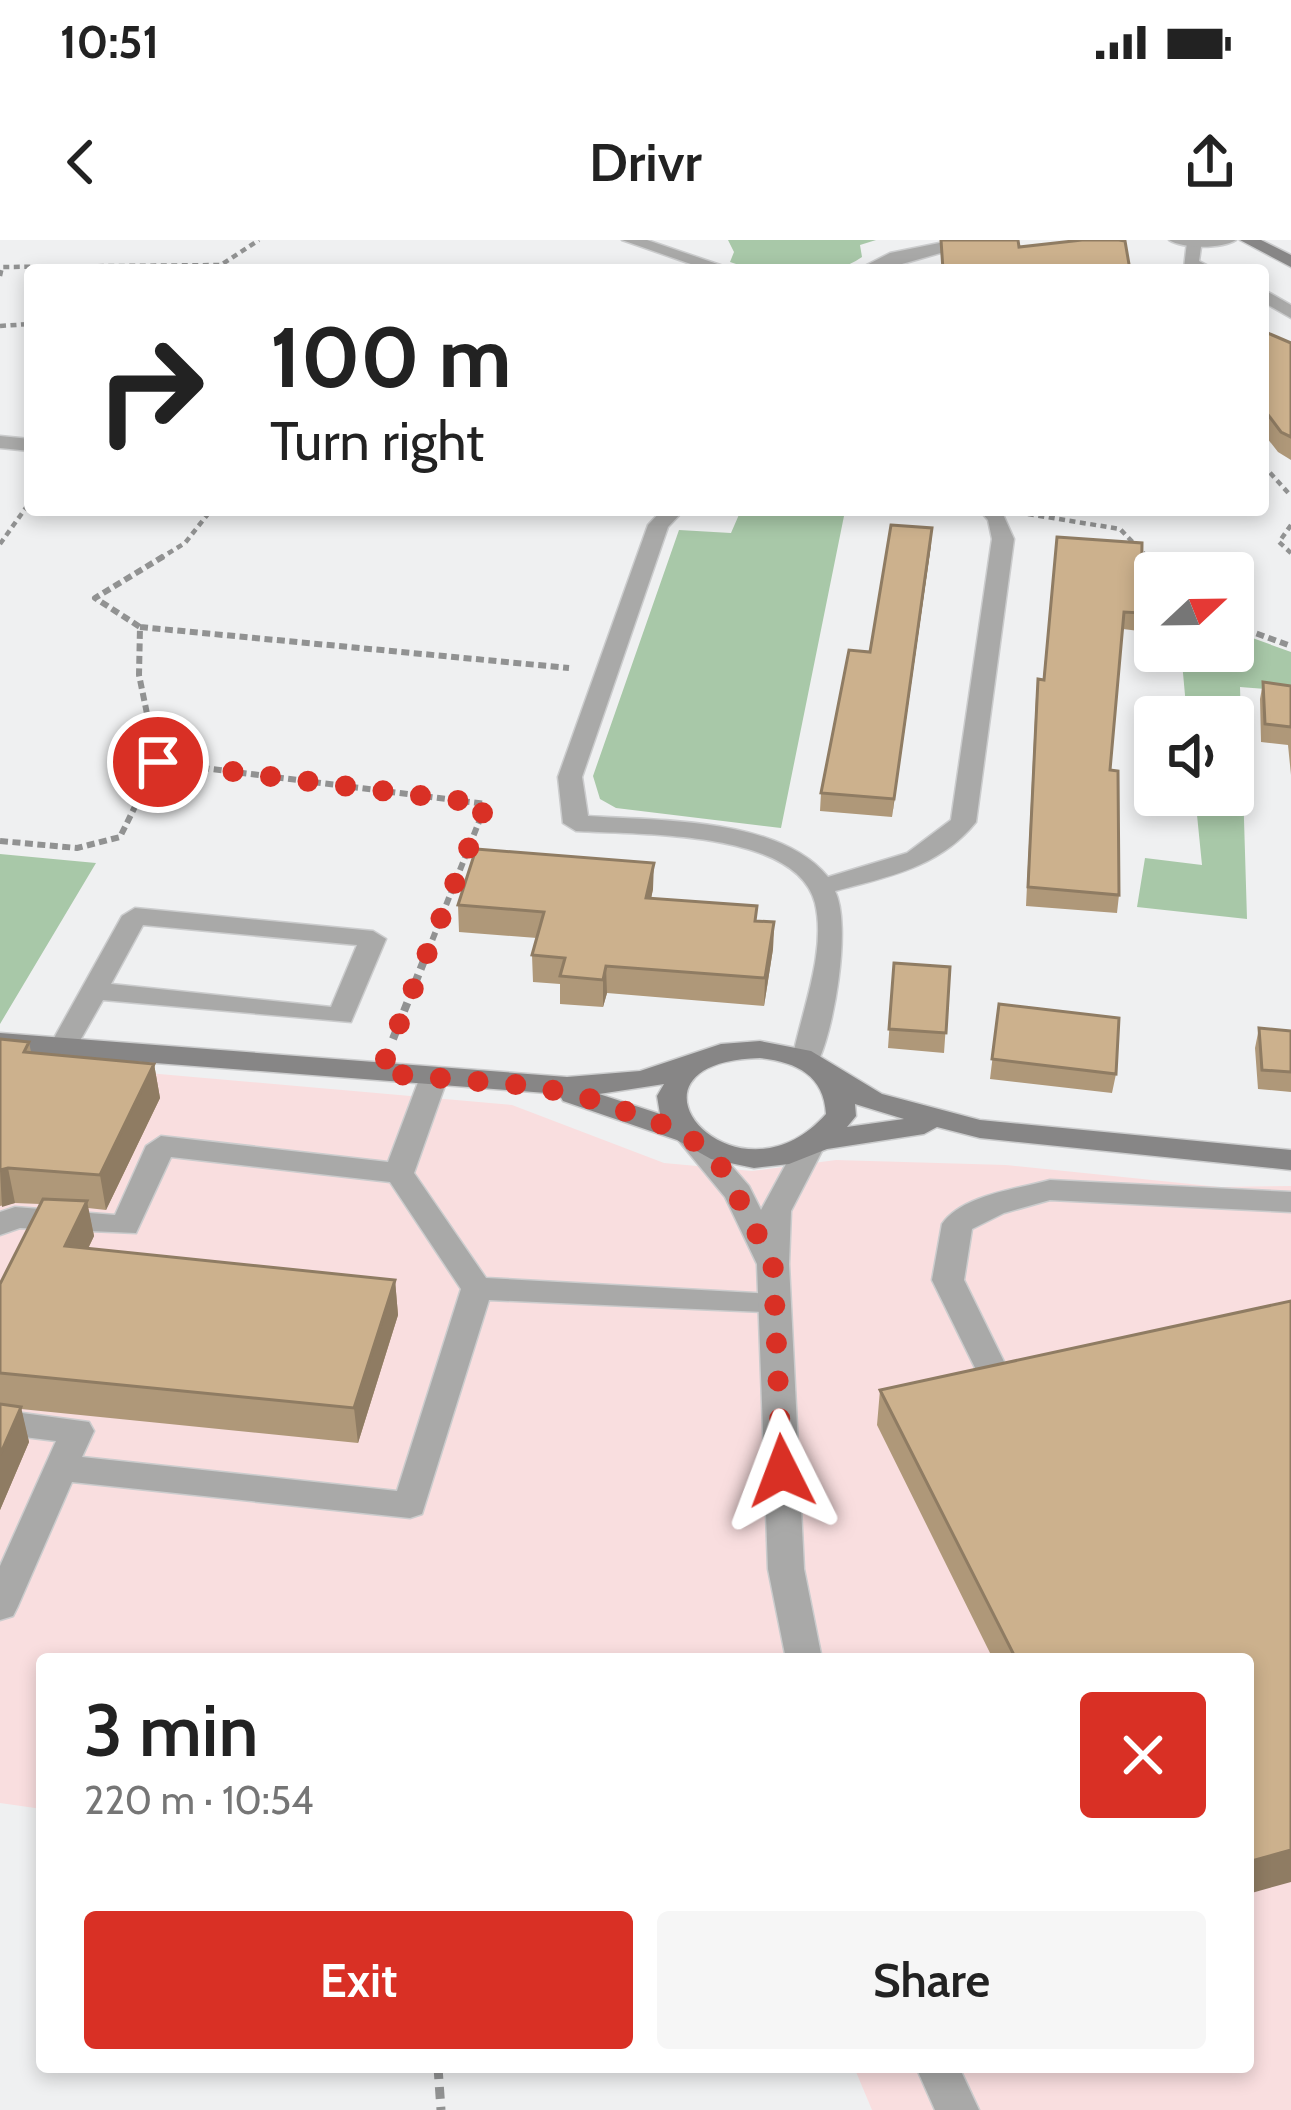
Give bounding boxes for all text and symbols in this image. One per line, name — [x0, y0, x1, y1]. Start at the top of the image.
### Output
text: 10:51 — [60, 15, 159, 69]
icon: back — [48, 129, 114, 195]
text: Drivr — [589, 129, 702, 195]
icon: share — [1177, 129, 1243, 195]
text: 100 m — [270, 306, 512, 408]
icon: right — [72, 312, 228, 468]
text: Turn right — [270, 408, 484, 474]
north arrow — [1134, 552, 1254, 672]
map controls — [1134, 552, 1254, 816]
button: sound — [1134, 696, 1254, 816]
pin — [107, 711, 209, 813]
icon: arrive — [125, 729, 191, 795]
position arrow — [719, 1408, 845, 1534]
text: 3 min — [84, 1687, 258, 1774]
button: close — [1080, 1692, 1206, 1818]
text: 220 m · 10:54 — [84, 1776, 314, 1824]
button: Exit — [84, 1911, 633, 2049]
button: Share — [657, 1911, 1206, 2049]

